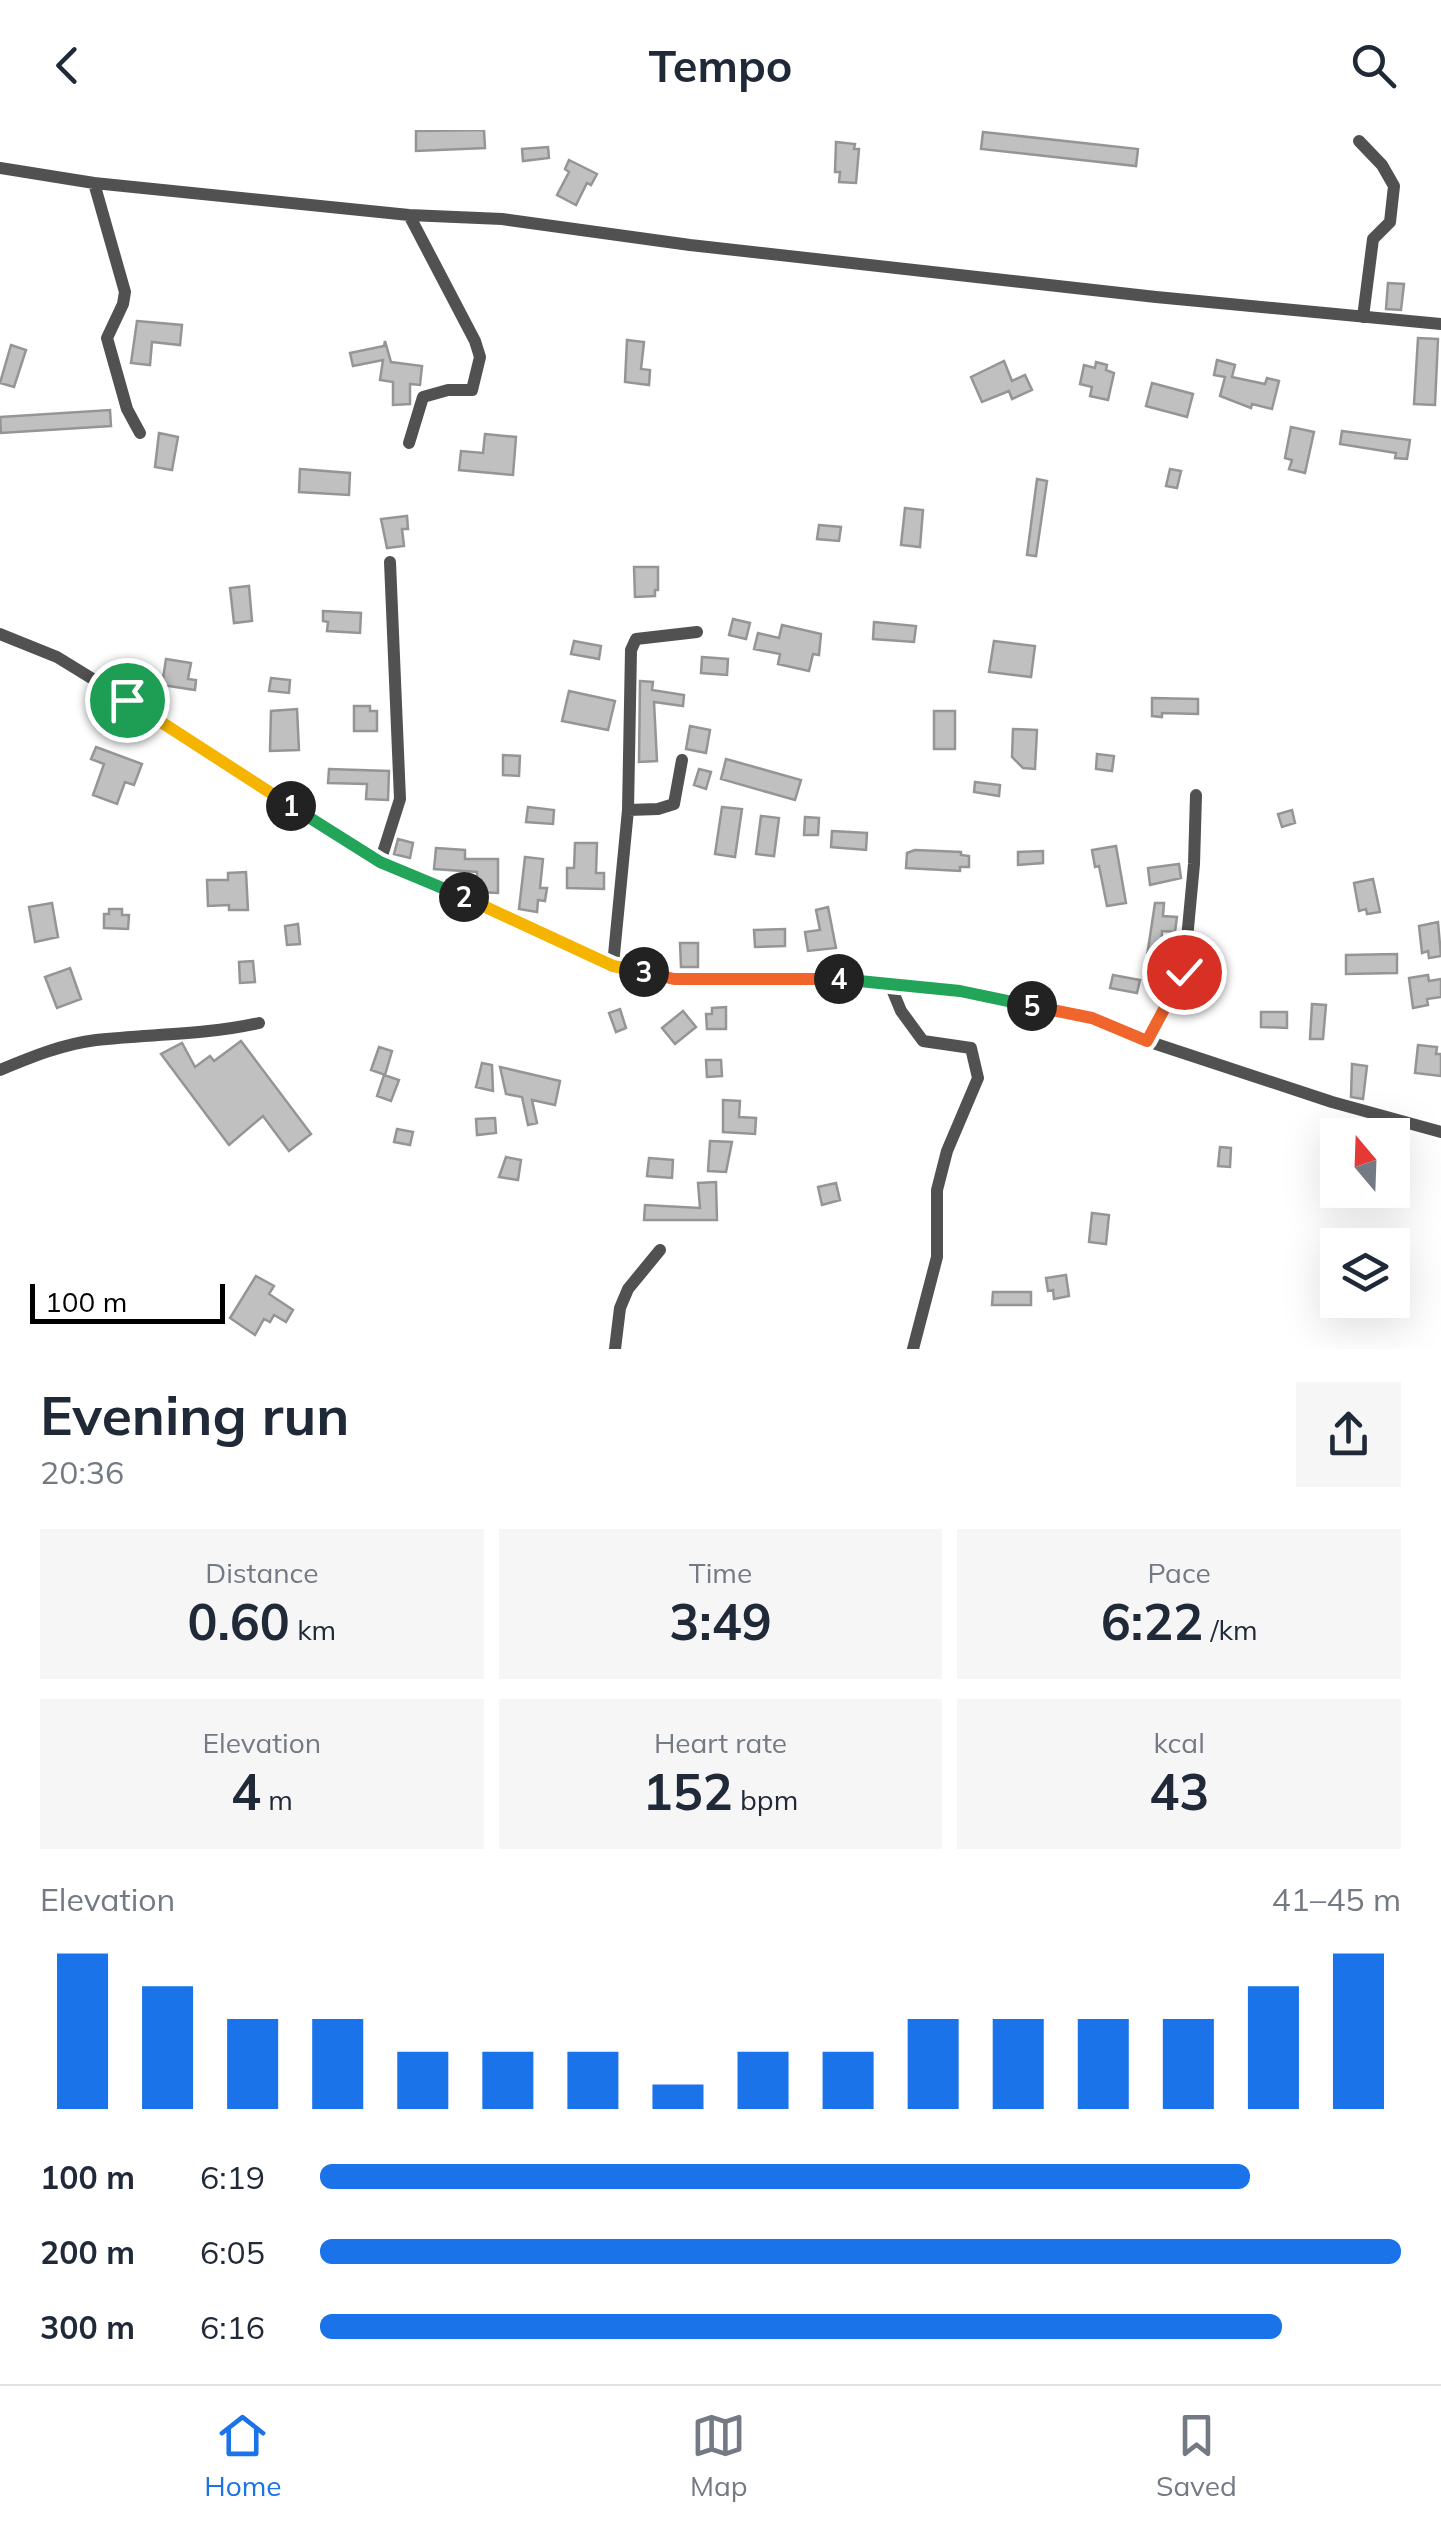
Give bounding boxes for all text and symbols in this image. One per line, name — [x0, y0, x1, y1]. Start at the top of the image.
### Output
text: Tempo — [648, 37, 793, 93]
icon: back — [40, 38, 95, 93]
icon: search — [1346, 38, 1401, 93]
pin — [85, 658, 170, 743]
icon: arrive — [100, 673, 155, 728]
pin: 1 — [266, 781, 316, 831]
text: 1 — [283, 788, 299, 823]
pin: 2 — [439, 872, 489, 922]
text: 2 — [456, 879, 472, 914]
pin — [1142, 930, 1227, 1015]
icon: check — [1157, 945, 1212, 1000]
pin: 3 — [619, 947, 669, 997]
text: 3 — [636, 954, 652, 989]
pin: 4 — [814, 954, 864, 1004]
text: 4 — [831, 961, 847, 996]
pin: 5 — [1007, 981, 1057, 1031]
text: 5 — [1024, 988, 1040, 1023]
north arrow — [1320, 1118, 1410, 1208]
map controls — [1320, 1118, 1410, 1318]
button: layers — [1320, 1228, 1410, 1318]
scale bar — [30, 1279, 225, 1324]
text: 100 m — [45, 1284, 127, 1319]
text: Evening run — [40, 1380, 349, 1449]
button: share — [1296, 1382, 1401, 1487]
text: 20:36 — [40, 1452, 124, 1492]
text: Distance — [205, 1555, 318, 1590]
text: Time — [689, 1555, 752, 1590]
text: Pace — [1148, 1555, 1211, 1590]
text: 0.60 — [187, 1590, 290, 1653]
text: 3:49 — [669, 1590, 772, 1653]
text: 6:22 — [1101, 1590, 1203, 1653]
text: km — [290, 1612, 336, 1647]
text: /km — [1203, 1612, 1257, 1647]
text: Elevation — [203, 1725, 321, 1760]
text: Heart rate — [654, 1725, 787, 1760]
text: kcal — [1154, 1725, 1205, 1760]
text: 4 — [231, 1760, 261, 1823]
text: 152 — [643, 1760, 733, 1823]
text: 43 — [1149, 1760, 1209, 1823]
text: m — [261, 1782, 293, 1817]
text: bpm — [733, 1782, 798, 1817]
text: Elevation — [40, 1879, 175, 1919]
text: 41–45 m — [1272, 1879, 1401, 1919]
text: 100 m — [40, 2157, 135, 2197]
text: 6:19 — [200, 2157, 265, 2197]
text: 200 m — [40, 2232, 135, 2272]
text: 6:05 — [200, 2232, 265, 2272]
text: 300 m — [40, 2307, 135, 2347]
text: 6:16 — [200, 2307, 265, 2347]
tab: Home — [204, 2408, 281, 2503]
tab: Map — [690, 2408, 748, 2503]
tab: Saved — [1156, 2408, 1237, 2503]

